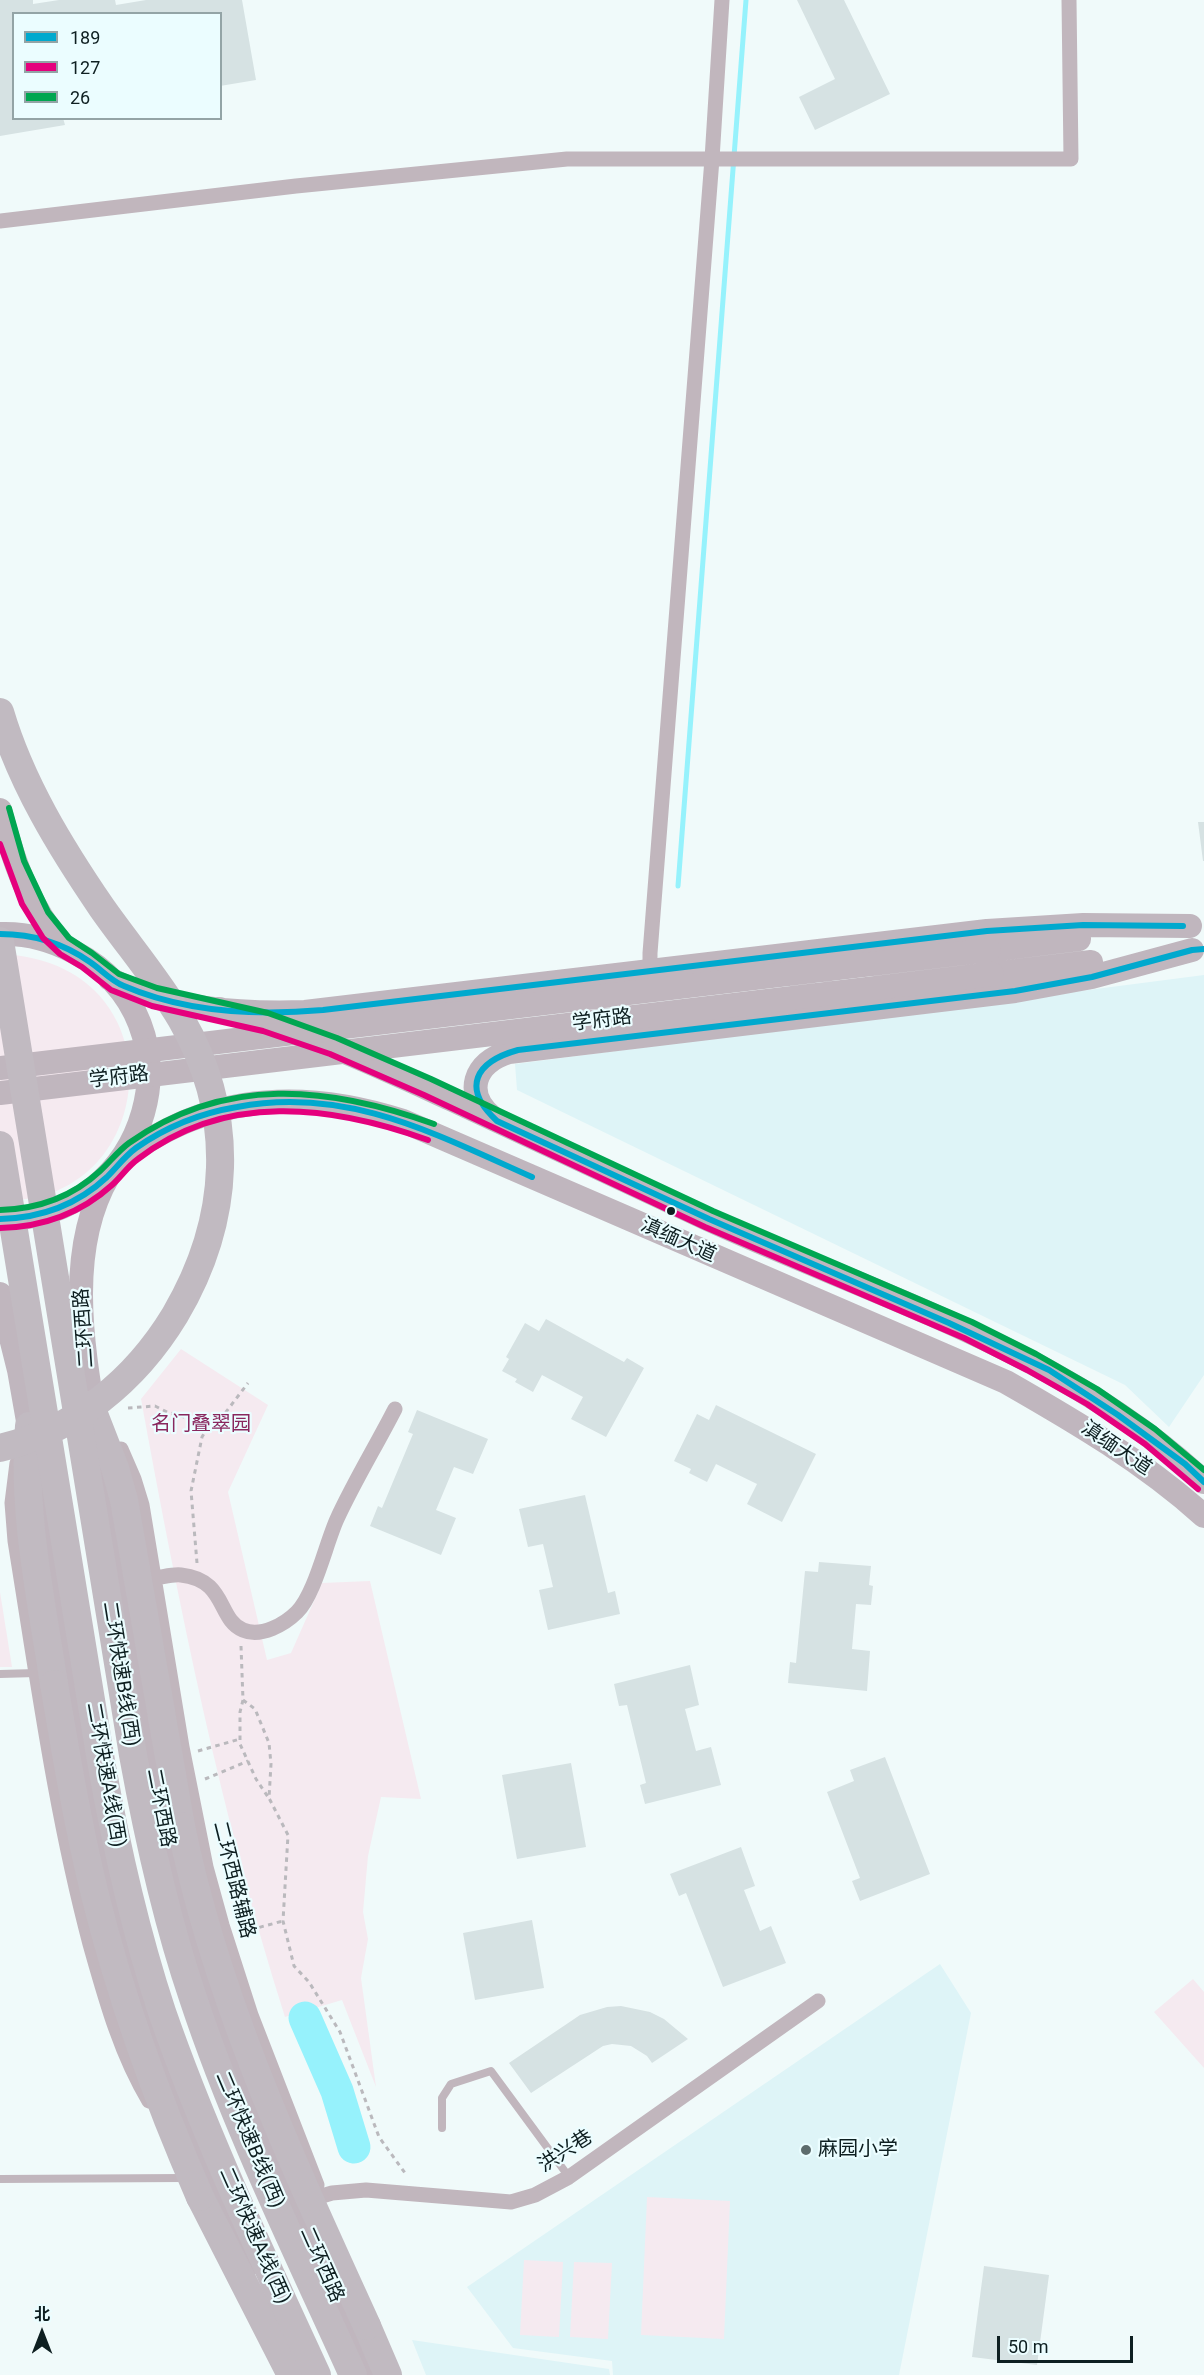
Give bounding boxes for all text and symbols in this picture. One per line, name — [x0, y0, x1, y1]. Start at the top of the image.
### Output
legend — [12, 12, 222, 120]
text: 189 — [70, 27, 100, 48]
text: 127 — [70, 57, 100, 78]
text: 26 — [70, 87, 90, 108]
street label: 学府路 — [571, 1005, 633, 1037]
street label: 学府路 — [88, 1062, 150, 1094]
unlabelled marker — [665, 1205, 677, 1217]
street label: 滇缅大道 — [637, 1214, 719, 1268]
street label: 二环西路 — [70, 1287, 100, 1369]
park label: 名门叠翠园 — [151, 1413, 251, 1437]
street label: 滇缅大道 — [1076, 1417, 1156, 1481]
street label: 二环快速B线(西) — [97, 1600, 143, 1748]
street label: 二环快速A线(西) — [80, 1701, 130, 1849]
street label: 二环西路 — [141, 1766, 179, 1850]
street label: 二环西路辅路 — [207, 1819, 259, 1941]
street label: 二环快速B线(西) — [209, 2068, 289, 2212]
street label: 洪兴巷 — [534, 2126, 598, 2178]
place label: 麻园小学 — [818, 2138, 898, 2162]
marker: 麻园小学 — [799, 2143, 813, 2157]
street label: 二环快速A线(西) — [213, 2164, 295, 2308]
street label: 二环西路 — [294, 2224, 348, 2306]
north arrow — [12, 2303, 72, 2363]
text: 北 — [34, 2305, 50, 2324]
scale bar — [1000, 2324, 1136, 2362]
text: 50 m — [1008, 2336, 1048, 2357]

